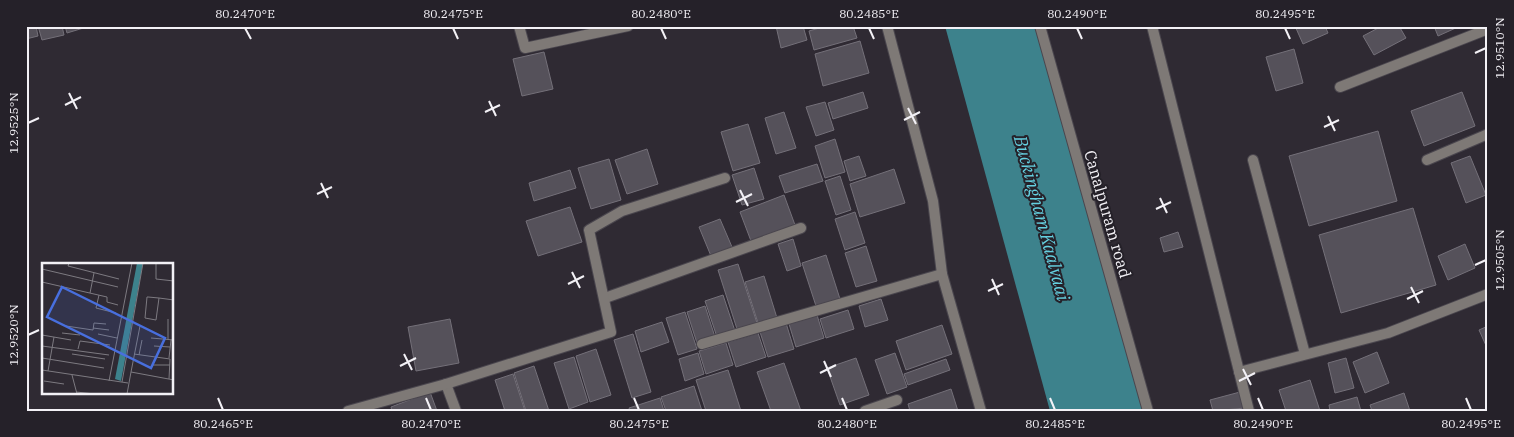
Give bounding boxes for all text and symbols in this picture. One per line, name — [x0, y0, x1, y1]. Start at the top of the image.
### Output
text: 80.2470°E — [215, 6, 275, 21]
text: 80.2475°E — [423, 6, 483, 21]
text: 80.2480°E — [631, 6, 691, 21]
text: 80.2485°E — [839, 6, 899, 21]
text: 80.2490°E — [1047, 6, 1107, 21]
text: 80.2495°E — [1255, 6, 1315, 21]
text: 12.9510°N — [1492, 17, 1507, 79]
text: 12.9525°N — [6, 92, 21, 154]
water label: Buckingham Kaalvaai — [1009, 132, 1075, 304]
street label: Canalpuram road — [1080, 148, 1136, 280]
text: 12.9505°N — [1492, 229, 1507, 291]
inset map — [42, 263, 174, 394]
text: 12.9520°N — [6, 304, 21, 366]
text: 80.2465°E — [193, 416, 253, 431]
text: 80.2470°E — [401, 416, 461, 431]
text: 80.2475°E — [609, 416, 669, 431]
text: 80.2480°E — [817, 416, 877, 431]
text: 80.2485°E — [1025, 416, 1085, 431]
text: 80.2490°E — [1233, 416, 1293, 431]
text: 80.2495°E — [1441, 416, 1501, 431]

